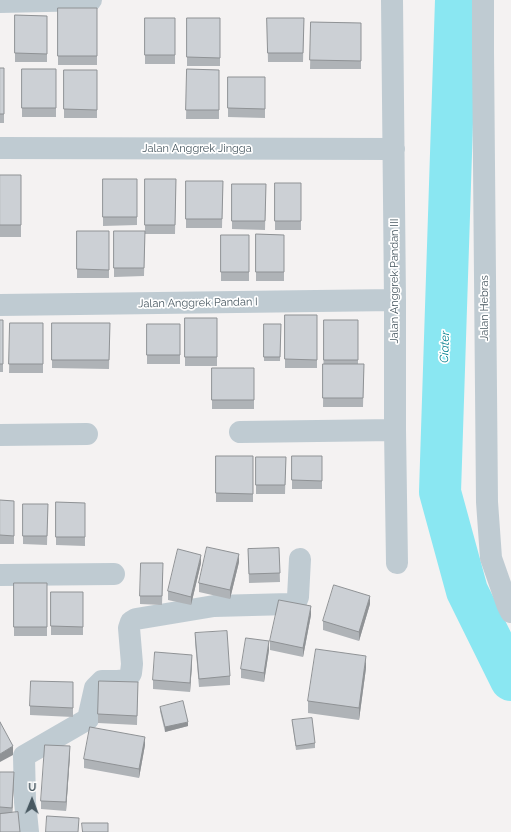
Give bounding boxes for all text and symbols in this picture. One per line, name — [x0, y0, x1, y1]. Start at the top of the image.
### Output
street label: Jalan Anggrek Jingga — [142, 142, 252, 156]
street label: Jalan Anggrek Pandan III — [388, 218, 402, 344]
street label: Jalan Hebras — [478, 275, 492, 341]
street label: Jalan Anggrek Pandan I — [138, 295, 258, 311]
water label: Ciater — [437, 331, 453, 363]
north arrow — [12, 780, 52, 820]
text: U — [28, 781, 36, 794]

